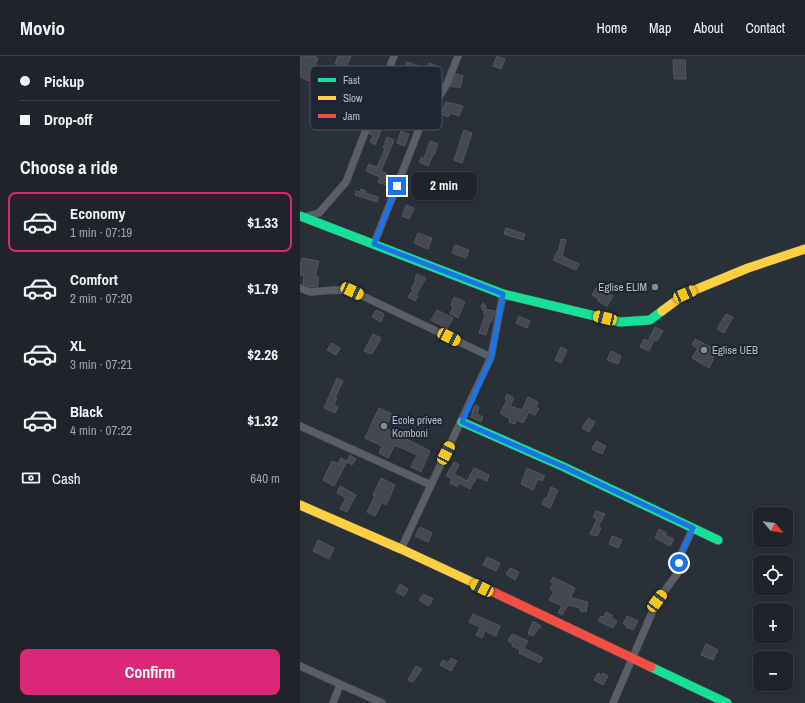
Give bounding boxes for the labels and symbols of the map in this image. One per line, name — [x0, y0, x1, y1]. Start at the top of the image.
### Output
legend — [310, 66, 442, 130]
text: Fast — [343, 73, 361, 87]
text: Slow — [343, 91, 363, 105]
text: Jam — [343, 109, 360, 123]
callout: 2 min — [411, 172, 477, 200]
route end — [388, 177, 406, 195]
car — [339, 280, 365, 302]
place label: Eglise ELIM — [598, 280, 647, 294]
marker: Eglise ELIM — [650, 282, 660, 292]
car — [672, 284, 698, 304]
car — [592, 309, 618, 327]
car — [436, 326, 462, 348]
place label: Eglise UEB — [712, 343, 758, 357]
marker: Eglise UEB — [699, 345, 709, 355]
place label: Ecole privee Komboni — [392, 413, 442, 440]
marker: Ecole privee Komboni — [379, 421, 389, 431]
car — [435, 440, 457, 466]
north arrow — [753, 507, 793, 547]
route start — [670, 554, 688, 572]
car — [469, 577, 495, 599]
car — [645, 588, 669, 614]

